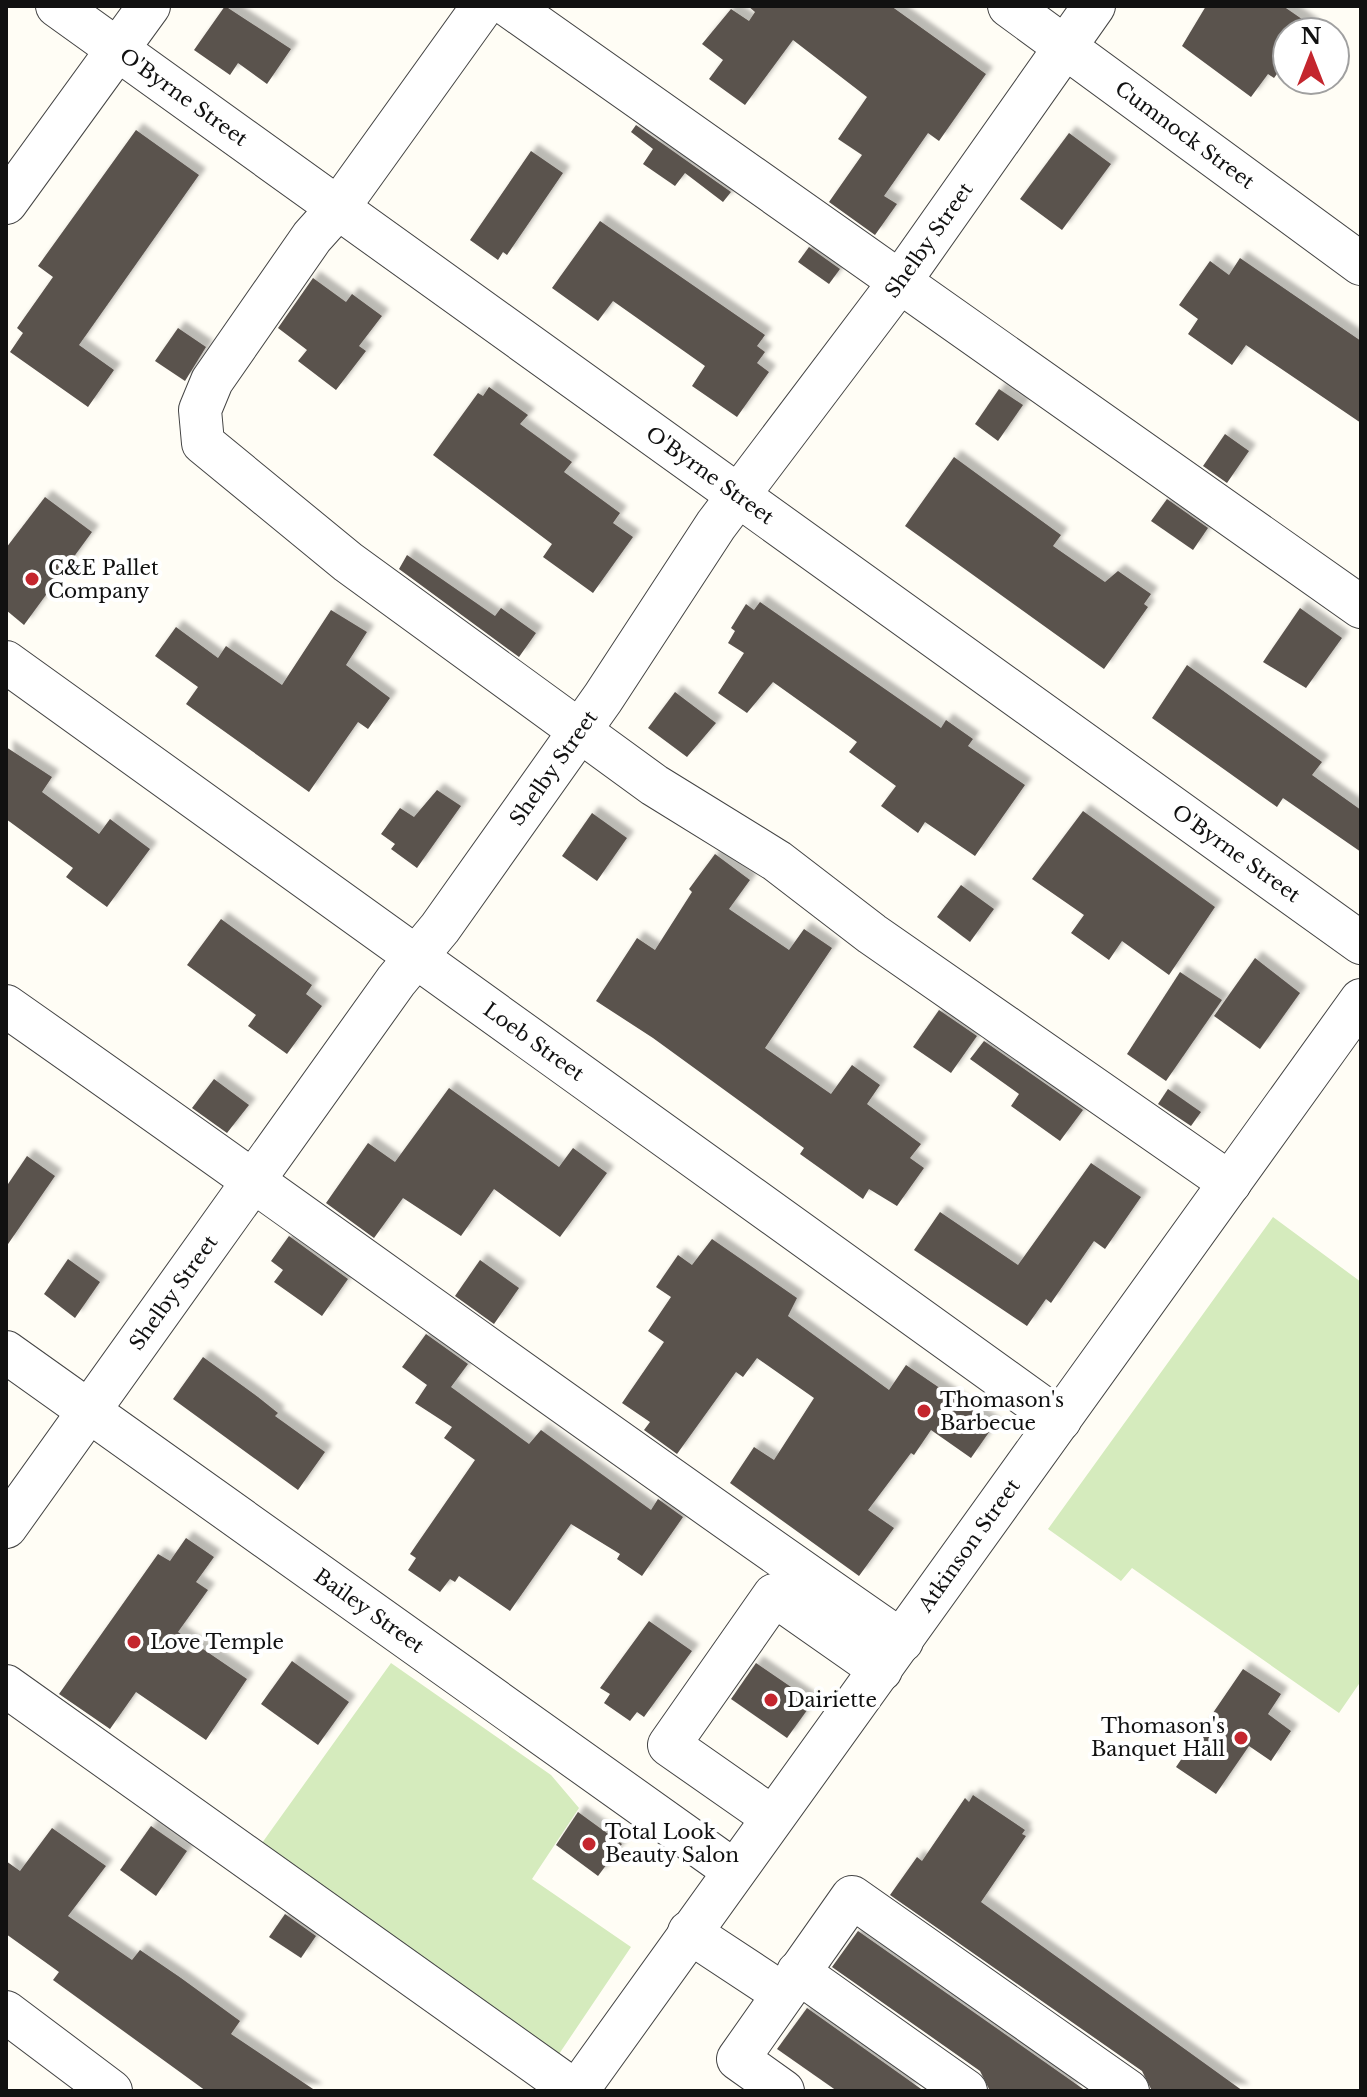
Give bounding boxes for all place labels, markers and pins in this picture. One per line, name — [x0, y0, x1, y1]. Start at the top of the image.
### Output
place label: C&E Pallet Company — [48, 556, 159, 603]
marker: C&E Pallet Company — [23, 570, 41, 588]
place label: Thomason's Barbecue — [940, 1388, 1064, 1435]
marker: Thomason's Barbecue — [915, 1402, 933, 1420]
place label: Love Temple — [150, 1630, 284, 1654]
marker: Love Temple — [125, 1633, 143, 1651]
place label: Dairiette — [787, 1688, 877, 1712]
marker: Dairiette — [762, 1691, 780, 1709]
place label: Thomason's Banquet Hall — [1091, 1714, 1225, 1761]
marker: Thomason's Banquet Hall — [1232, 1729, 1250, 1747]
place label: Total Look Beauty Salon — [605, 1820, 739, 1867]
marker: Total Look Beauty Salon — [580, 1835, 598, 1853]

